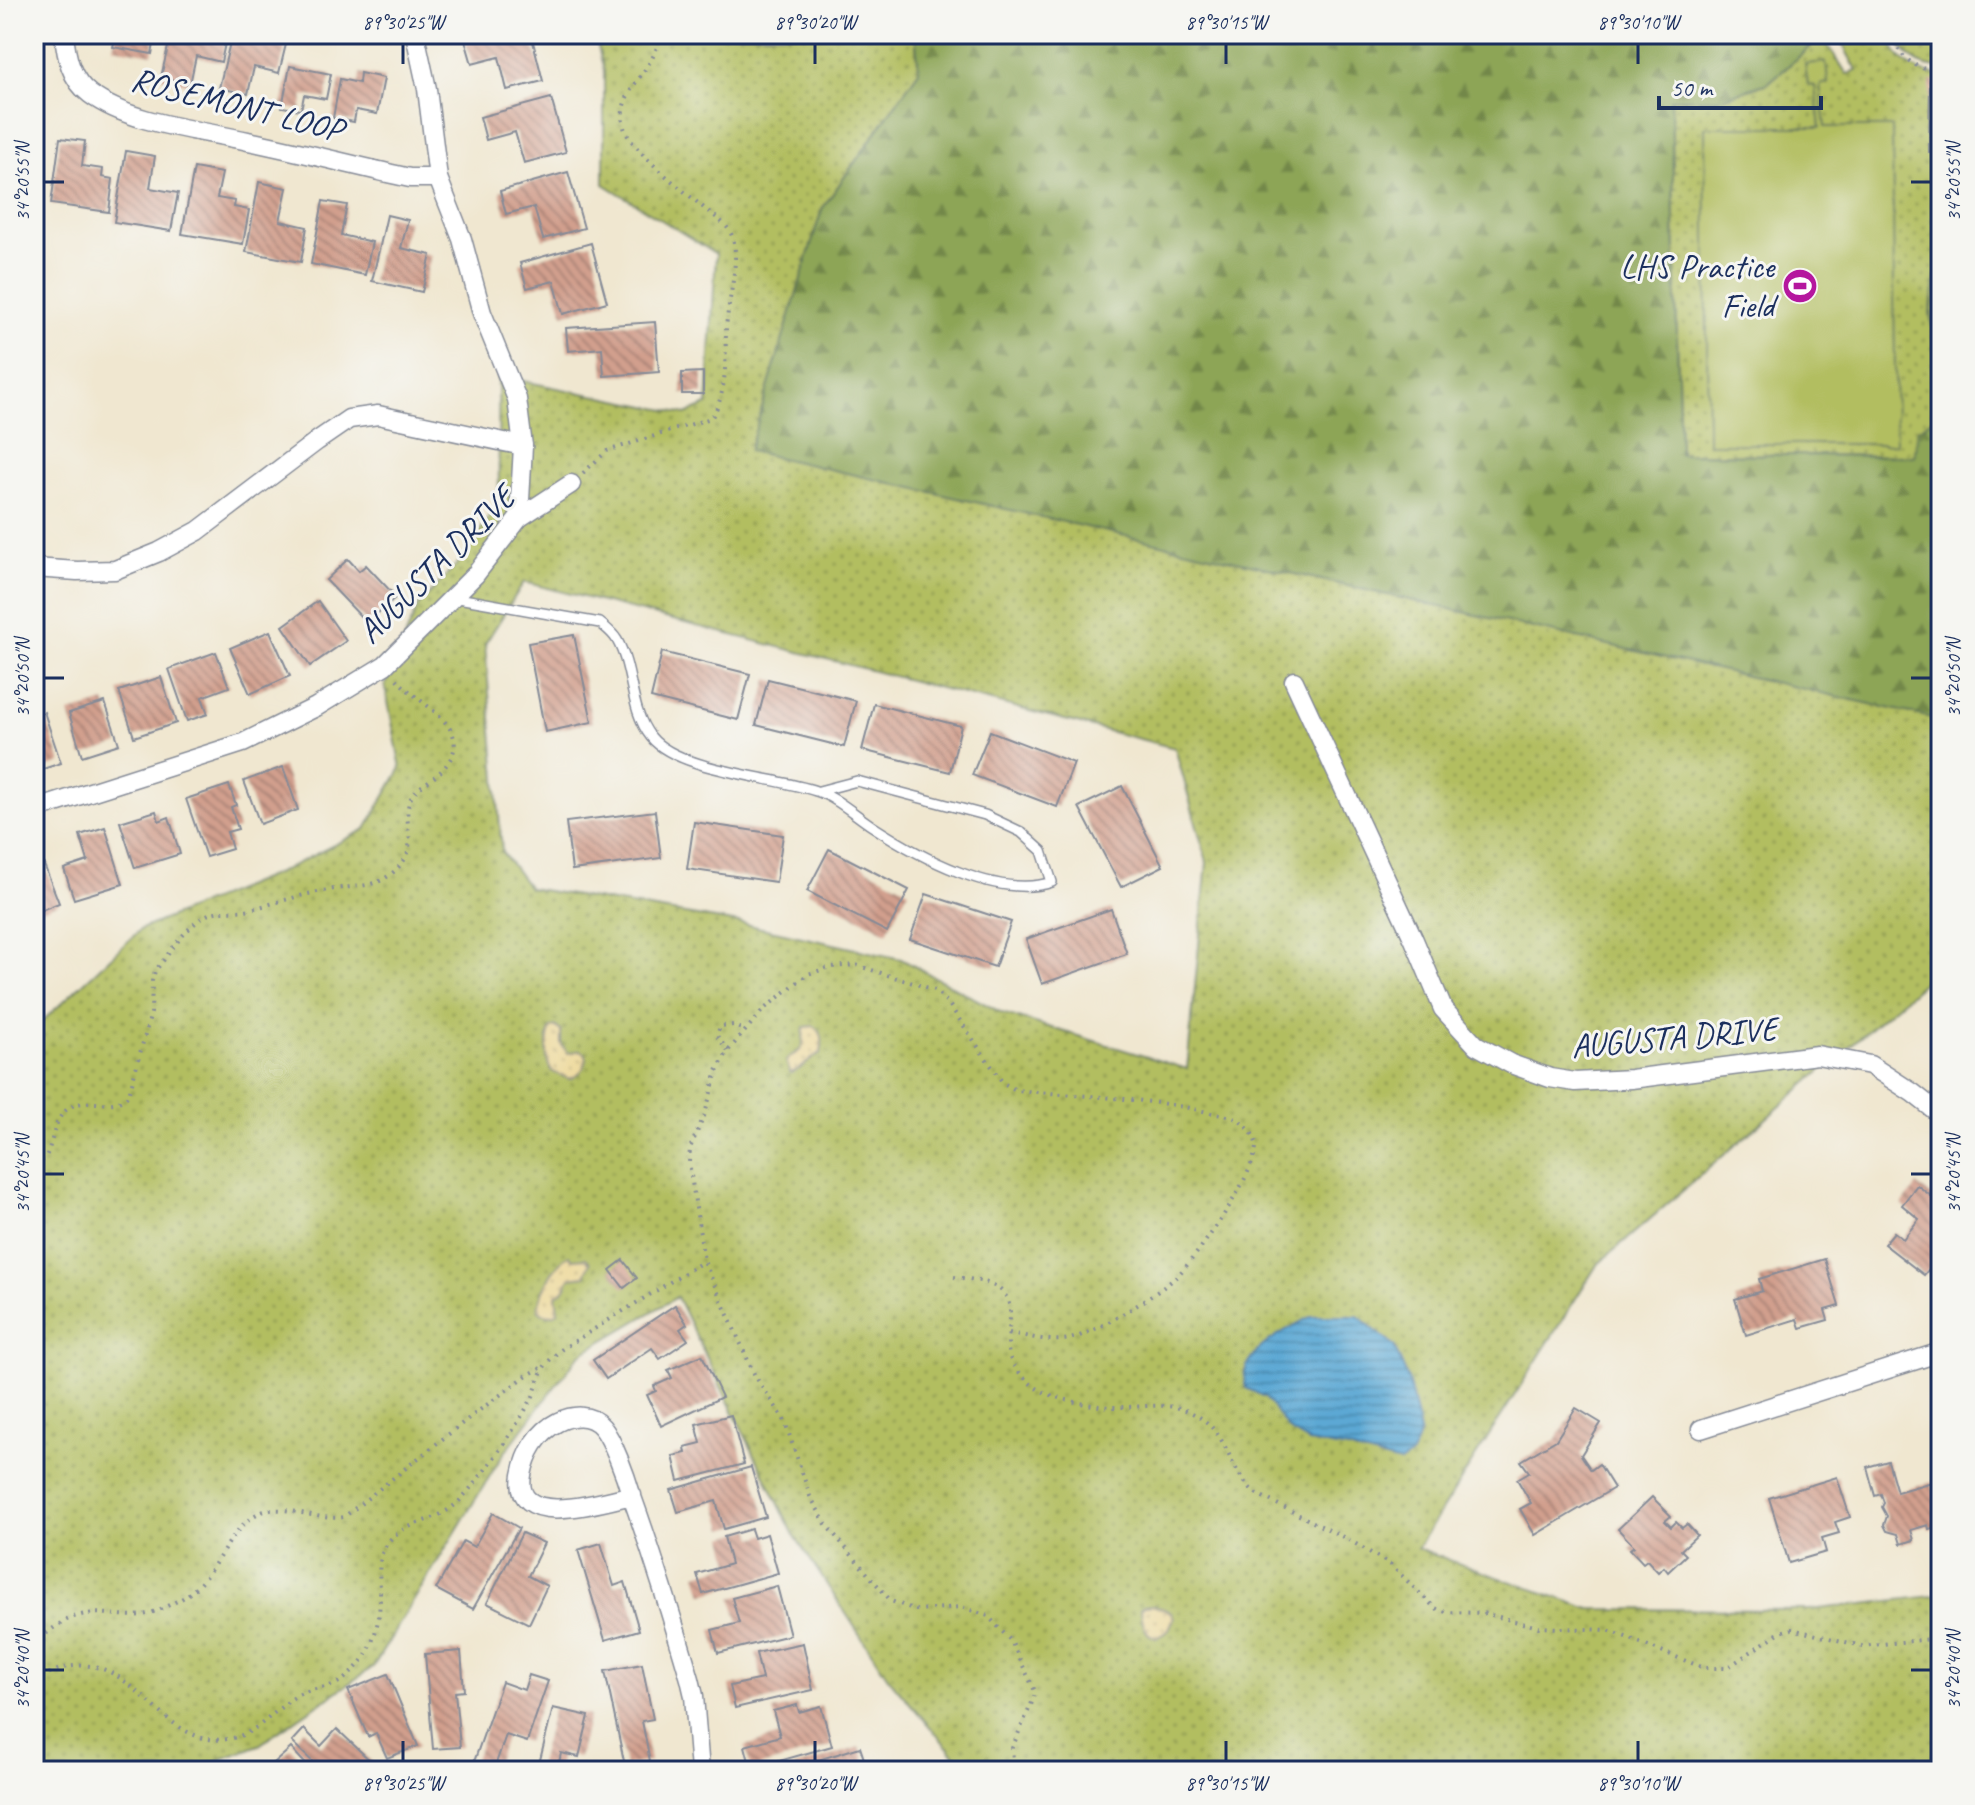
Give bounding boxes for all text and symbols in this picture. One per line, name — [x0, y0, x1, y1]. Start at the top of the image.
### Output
text: 89°30'25"W — [362, 10, 447, 35]
text: 89°30'20"W — [774, 10, 859, 35]
text: 89°30'15"W — [1185, 10, 1270, 35]
text: 89°30'10"W — [1597, 10, 1682, 35]
street label: ROSEMONT LOOP — [127, 57, 351, 152]
scale bar — [1659, 60, 1821, 110]
text: 50 m — [1671, 73, 1714, 103]
text: 34°20'55"N — [10, 140, 35, 221]
text: 34°20'55"N — [1941, 140, 1966, 221]
place label: LHS Practice Field — [1620, 245, 1780, 327]
sports icon: LHS Practice Field — [1781, 267, 1819, 305]
street label: AUGUSTA DRIVE — [348, 473, 527, 652]
text: 34°20'50"N — [10, 636, 35, 717]
text: 34°20'50"N — [1941, 636, 1966, 717]
street label: AUGUSTA DRIVE — [1569, 1006, 1783, 1067]
text: 34°20'45"N — [10, 1132, 35, 1213]
text: 34°20'45"N — [1941, 1132, 1966, 1213]
text: 34°20'40"N — [10, 1628, 35, 1709]
text: 34°20'40"N — [1941, 1628, 1966, 1709]
text: 89°30'25"W — [362, 1771, 447, 1796]
text: 89°30'20"W — [774, 1771, 859, 1796]
text: 89°30'15"W — [1185, 1771, 1270, 1796]
text: 89°30'10"W — [1597, 1771, 1682, 1796]

